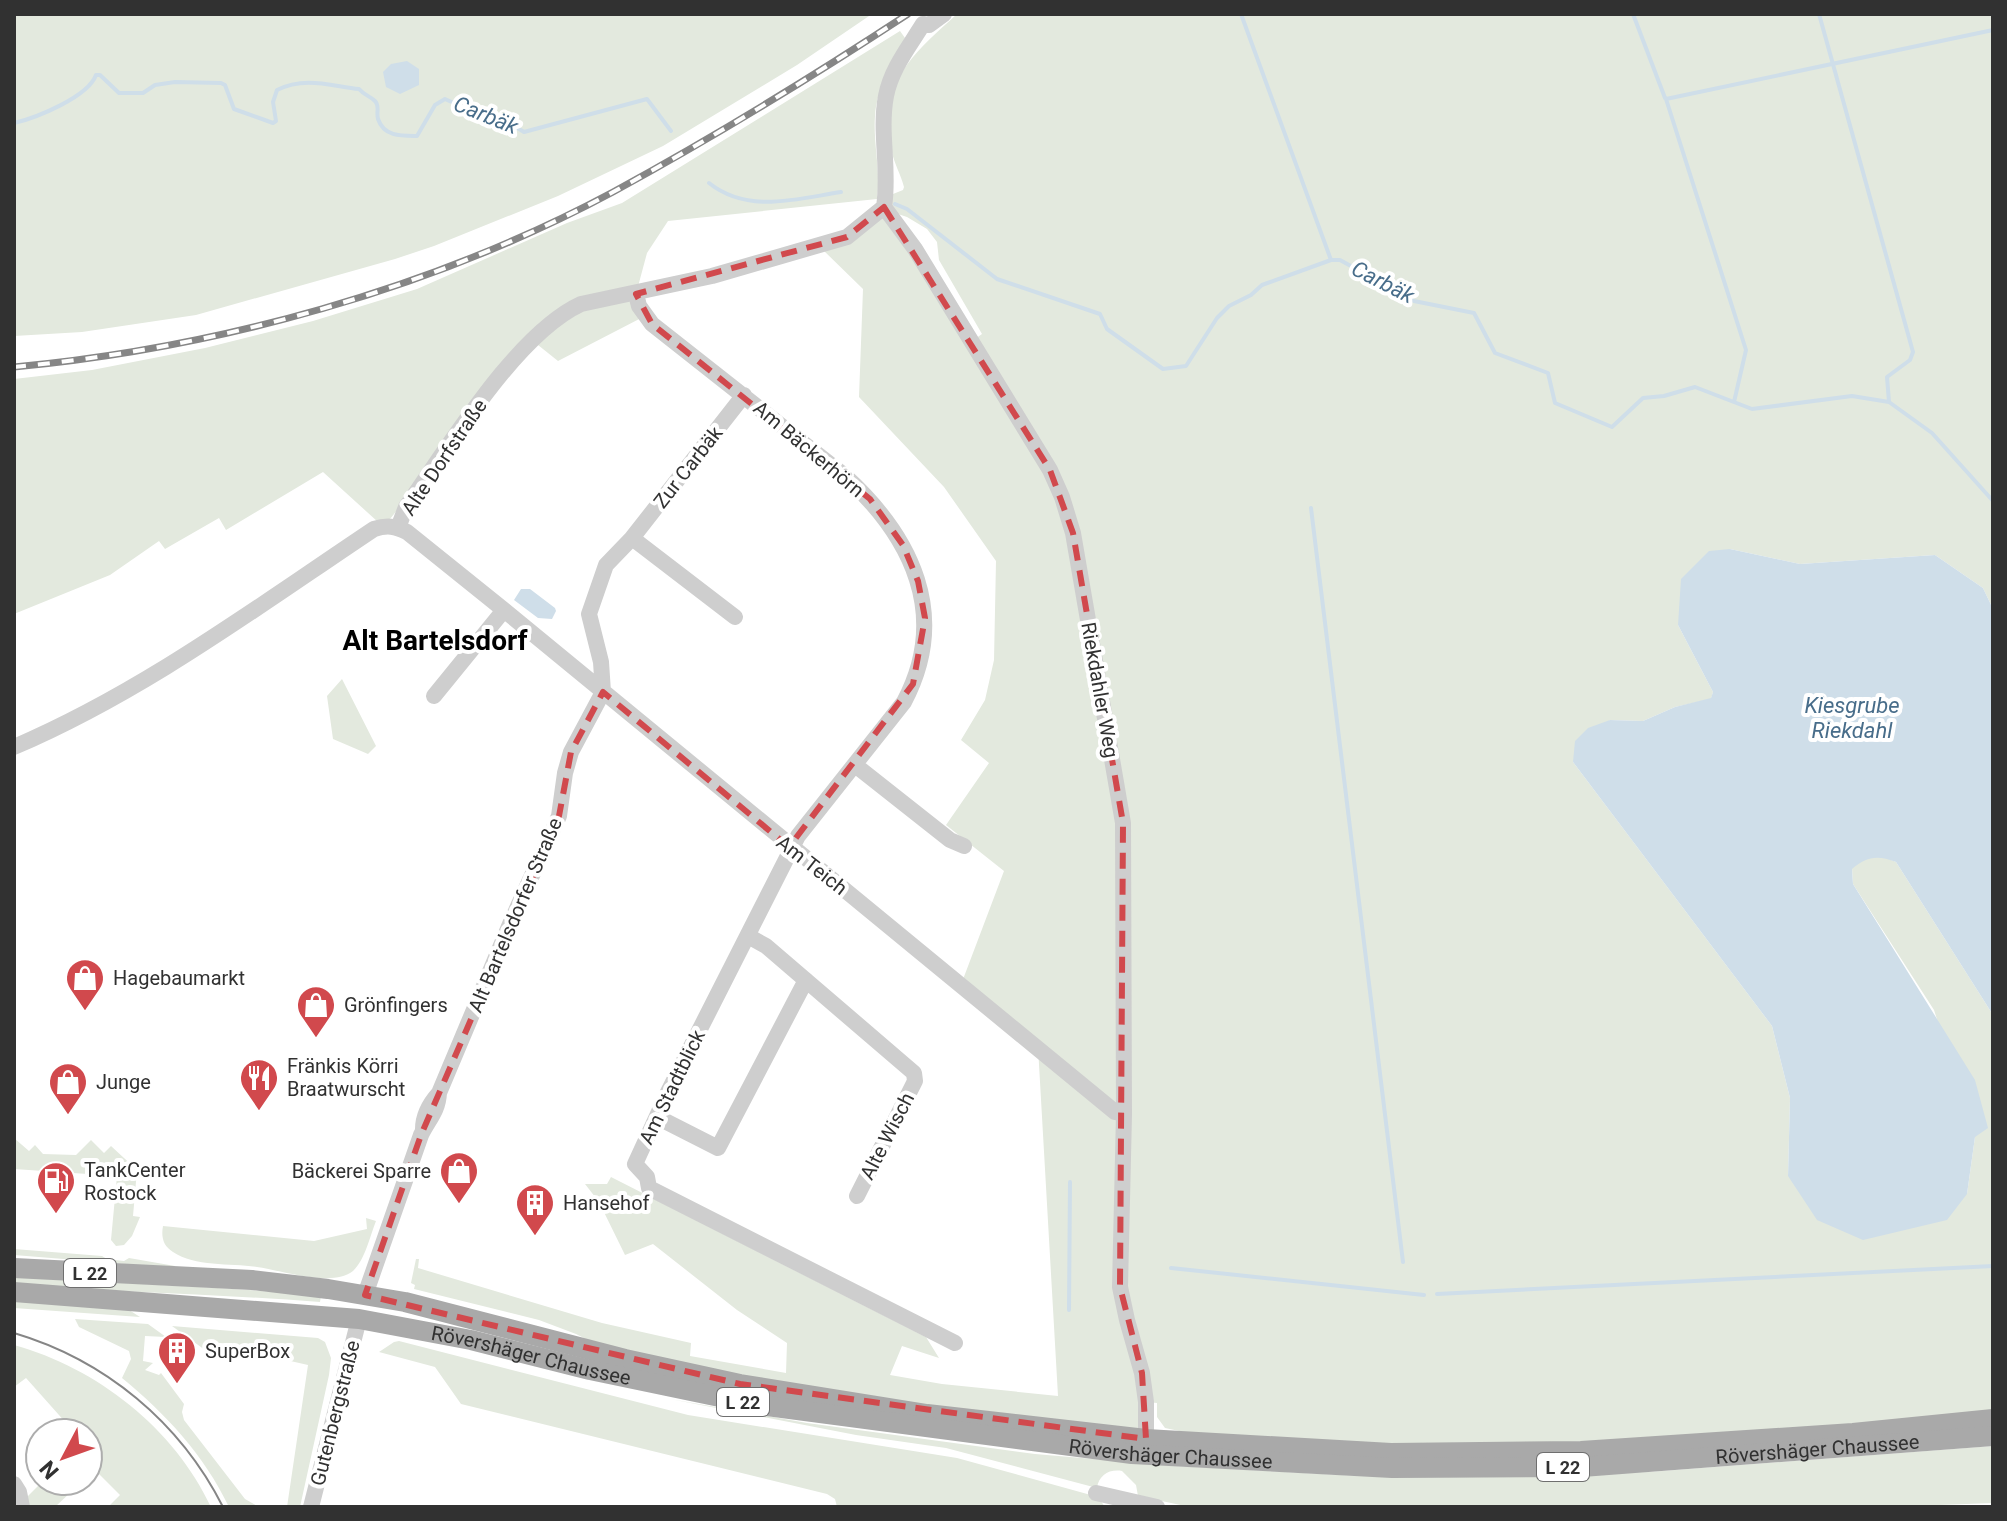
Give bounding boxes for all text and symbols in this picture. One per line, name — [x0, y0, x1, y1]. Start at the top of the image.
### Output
water label: Carbäk — [450, 91, 523, 140]
water label: Carbäk — [1347, 256, 1420, 309]
street label: Alte Dorfstraße — [396, 394, 492, 520]
street label: Am Bäckerhörn — [749, 396, 869, 502]
street label: Zur Carbäk — [649, 421, 728, 513]
street label: Riekdahler Weg — [1076, 620, 1124, 760]
district label: Alt Bartelsdorf — [343, 624, 528, 657]
water label: Kiesgrube Riekdahl — [1804, 693, 1900, 743]
street label: Alt Bartelsdorfer Straße — [463, 814, 567, 1016]
street label: Am Teich — [772, 830, 852, 900]
shop icon: Hagebaumarkt — [64, 957, 106, 1012]
place label: Hagebaumarkt — [113, 966, 245, 990]
shop icon: Grönfingers — [295, 984, 337, 1039]
place label: Grönfingers — [344, 993, 448, 1017]
street label: Am Stadtblick — [634, 1025, 710, 1148]
place label: Fränkis Körri Braatwurscht — [287, 1054, 405, 1101]
restaurant icon: Fränkis Körri Braatwurscht — [238, 1057, 280, 1112]
shop icon: Junge — [47, 1061, 89, 1116]
place label: Junge — [96, 1070, 151, 1094]
street label: Alte Wisch — [855, 1088, 919, 1184]
shop icon: Bäckerei Sparre — [438, 1150, 480, 1205]
place label: TankCenter Rostock — [84, 1158, 186, 1205]
place label: Bäckerei Sparre — [292, 1159, 431, 1183]
fuel station icon: TankCenter Rostock — [35, 1160, 77, 1215]
building icon: Hansehof — [514, 1182, 556, 1237]
place label: Hansehof — [563, 1191, 650, 1215]
road number: L 22 — [64, 1259, 116, 1287]
street label: Rövershäger Chaussee — [429, 1321, 633, 1390]
building icon: SuperBox — [156, 1330, 198, 1385]
street label: Gutenbergstraße — [305, 1338, 365, 1488]
place label: SuperBox — [205, 1339, 290, 1363]
road number: L 22 — [717, 1388, 769, 1416]
north arrow — [24, 1417, 104, 1497]
street label: Rövershäger Chaussee — [1715, 1430, 1920, 1469]
street label: Rövershäger Chaussee — [1067, 1434, 1273, 1474]
road number: L 22 — [1537, 1453, 1589, 1481]
text: N — [35, 1456, 64, 1484]

